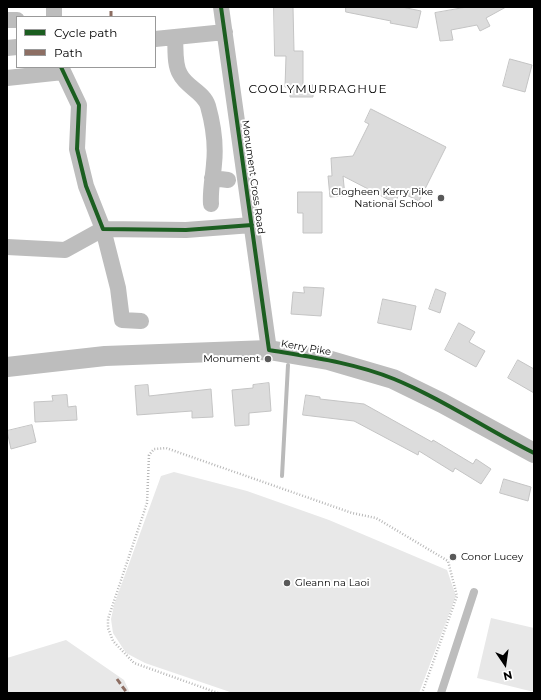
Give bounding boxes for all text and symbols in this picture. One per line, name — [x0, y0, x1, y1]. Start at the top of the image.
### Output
legend — [16, 16, 156, 68]
text: Cycle path — [54, 25, 117, 40]
text: Path — [54, 45, 83, 60]
district label: COOLYMURRAGHUE — [248, 82, 388, 96]
street label: Monument Cross Road — [239, 119, 267, 235]
place label: Clogheen Kerry Pike National School — [331, 186, 433, 210]
marker: Clogheen Kerry Pike National School — [436, 193, 446, 203]
street label: Kerry Pike — [280, 338, 332, 358]
place label: Monument — [203, 353, 260, 365]
marker: Monument — [263, 354, 273, 364]
place label: Conor Lucey — [461, 551, 523, 563]
marker: Conor Lucey — [448, 552, 458, 562]
place label: Gleann na Laoi — [295, 577, 369, 589]
marker: Gleann na Laoi — [282, 578, 292, 588]
north arrow — [485, 644, 525, 684]
text: N — [502, 668, 514, 684]

